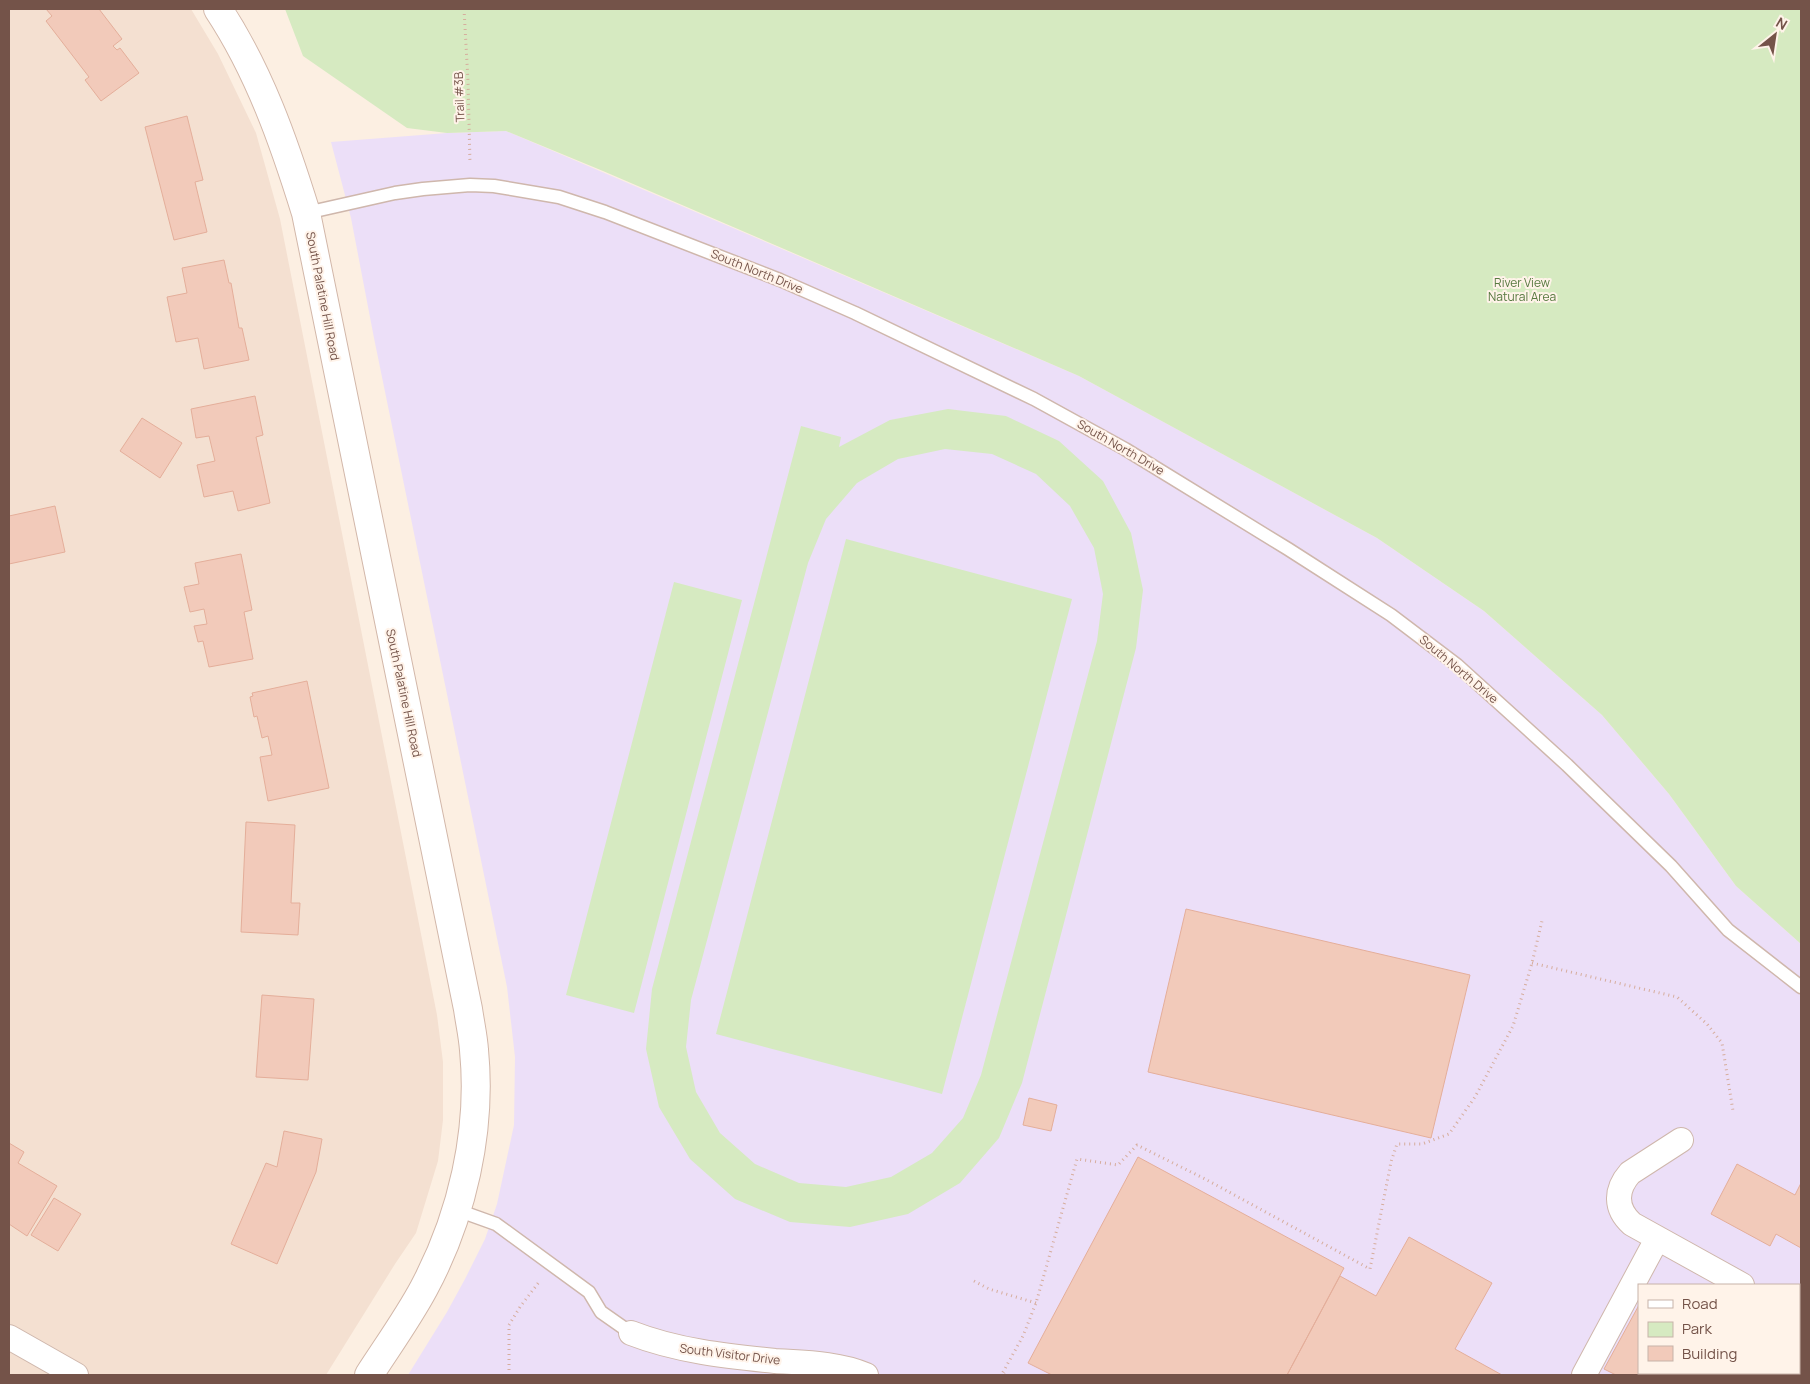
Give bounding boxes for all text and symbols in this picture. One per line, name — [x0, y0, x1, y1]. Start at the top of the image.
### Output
north arrow — [1750, 10, 1800, 60]
text: N — [1773, 13, 1791, 34]
street label: Trail #3B — [450, 72, 468, 122]
street label: South Palatine Hill Road — [302, 230, 344, 362]
street label: South North Drive — [708, 245, 806, 297]
park label: River View Natural Area — [1488, 274, 1556, 305]
street label: South North Drive — [1074, 415, 1168, 479]
street label: South Palatine Hill Road — [382, 627, 426, 759]
street label: South North Drive — [1416, 631, 1502, 707]
legend — [1638, 1284, 1800, 1374]
text: Road — [1682, 1293, 1718, 1314]
text: Park — [1682, 1318, 1712, 1339]
street label: South Visitor Drive — [679, 1339, 781, 1369]
text: Building — [1682, 1343, 1737, 1364]

